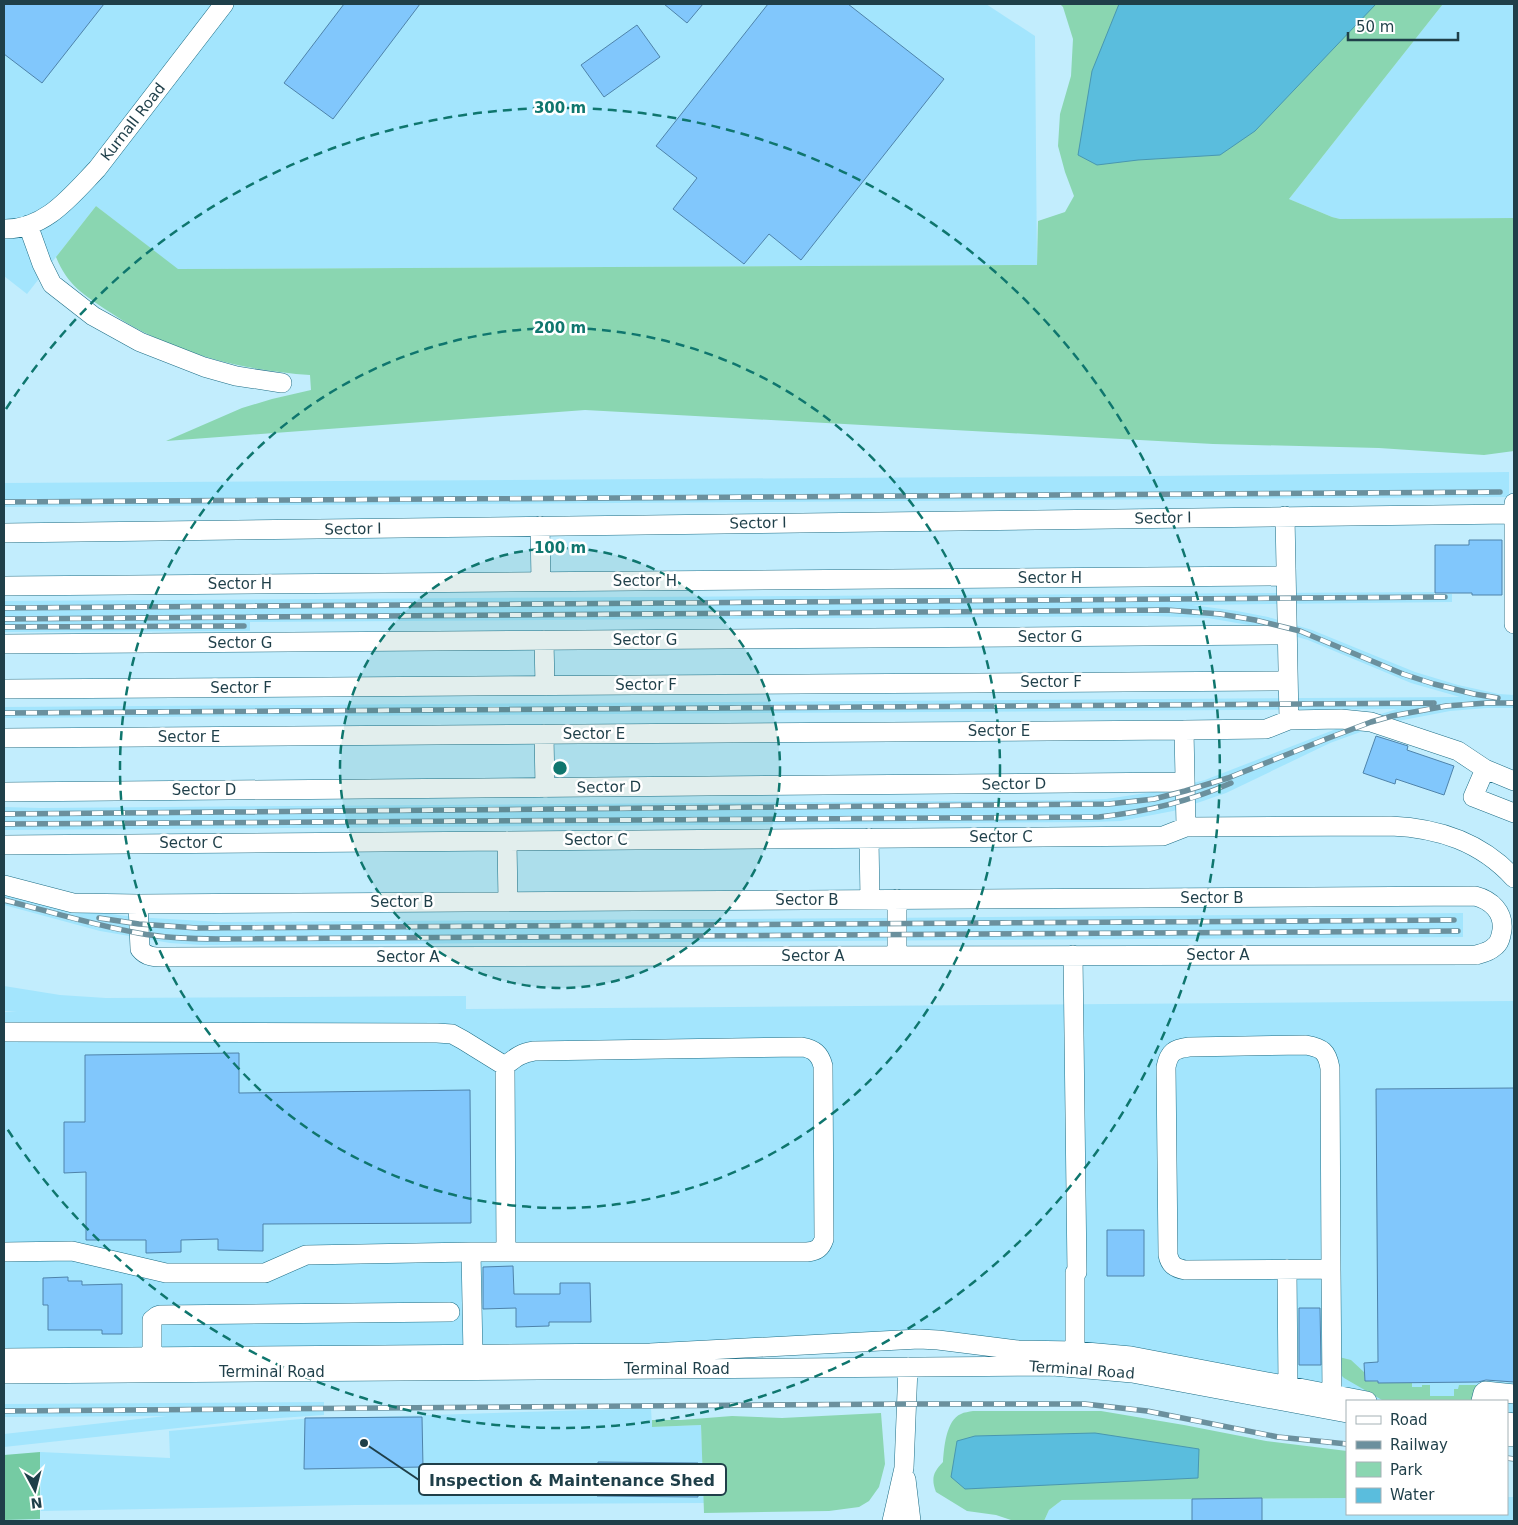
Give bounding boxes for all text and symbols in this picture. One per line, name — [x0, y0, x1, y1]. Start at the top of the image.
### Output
scale bar — [1348, 10, 1458, 42]
text: 50 m — [1356, 18, 1394, 36]
street label: Kurnall Road — [97, 79, 169, 165]
text: 300 m — [534, 99, 586, 117]
text: 200 m — [534, 319, 586, 337]
street label: Sector I — [1134, 509, 1192, 527]
street label: Sector I — [729, 514, 787, 532]
street label: Sector I — [324, 520, 382, 538]
text: 100 m — [534, 539, 586, 557]
street label: Sector H — [1018, 569, 1082, 587]
street label: Sector H — [613, 572, 677, 590]
street label: Sector H — [208, 575, 272, 593]
street label: Sector G — [1018, 628, 1082, 646]
street label: Sector G — [613, 631, 677, 649]
street label: Sector G — [208, 634, 272, 652]
street label: Sector F — [1020, 673, 1082, 691]
street label: Sector F — [615, 676, 677, 694]
street label: Sector F — [210, 679, 272, 697]
street label: Sector E — [968, 722, 1030, 740]
street label: Sector E — [563, 725, 625, 743]
street label: Sector E — [158, 728, 220, 746]
centre of rings — [551, 759, 569, 777]
street label: Sector D — [982, 774, 1046, 794]
street label: Sector D — [577, 777, 641, 797]
street label: Sector D — [172, 781, 236, 799]
street label: Sector C — [969, 828, 1033, 846]
street label: Sector C — [564, 831, 628, 849]
street label: Sector C — [159, 834, 223, 852]
street label: Sector B — [1180, 889, 1244, 907]
street label: Sector B — [775, 891, 839, 909]
street label: Sector B — [370, 893, 434, 911]
street label: Sector A — [1186, 946, 1250, 964]
street label: Sector A — [781, 947, 845, 965]
street label: Sector A — [376, 948, 440, 966]
street label: Terminal Road — [1028, 1357, 1135, 1383]
street label: Terminal Road — [623, 1360, 730, 1378]
street label: Terminal Road — [218, 1363, 325, 1381]
legend — [1346, 1400, 1508, 1515]
text: Road — [1390, 1411, 1428, 1429]
text: Railway — [1390, 1436, 1448, 1454]
text: Park — [1390, 1461, 1423, 1479]
callout: Inspection & Maintenance Shed — [419, 1464, 726, 1495]
north arrow — [10, 1465, 60, 1515]
text: Inspection & Maintenance Shed — [429, 1471, 715, 1490]
text: Water — [1390, 1486, 1435, 1504]
text: N — [30, 1494, 43, 1512]

